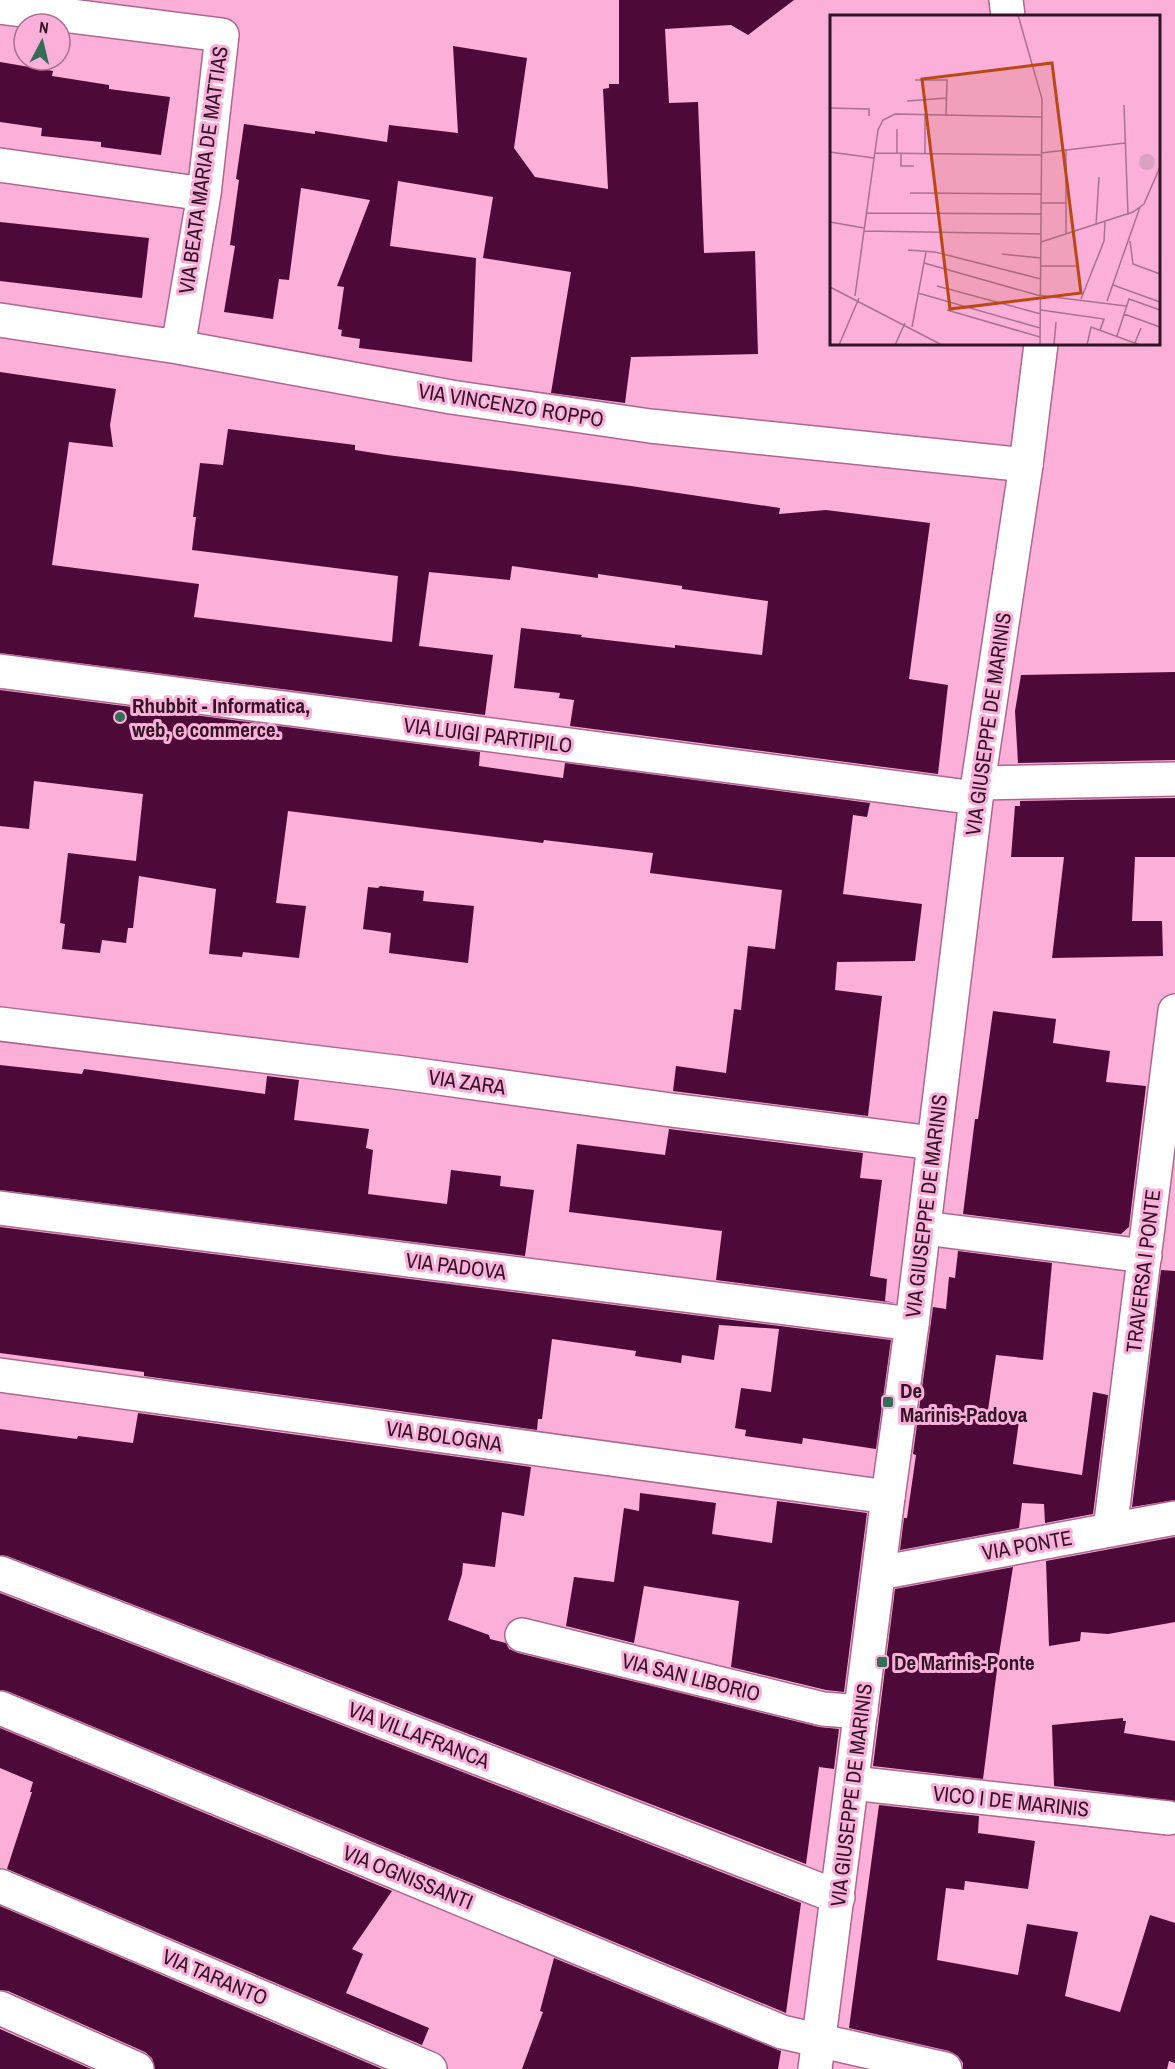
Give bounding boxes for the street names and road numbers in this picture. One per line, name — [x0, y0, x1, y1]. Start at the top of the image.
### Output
street label: VIA BEATA MARIA DE MATTIAS — [171, 44, 235, 296]
street label: VIA VINCENZO ROPPO — [416, 376, 606, 434]
street label: VIA GIUSEPPE DE MARINIS — [958, 611, 1018, 837]
street label: VIA LUIGI PARTIPILO — [402, 710, 574, 760]
street label: VIA ZARA — [427, 1062, 508, 1102]
street label: VIA GIUSEPPE DE MARINIS — [898, 1093, 954, 1319]
street label: TRAVERSA I PONTE — [1119, 1188, 1167, 1354]
street label: VIA PADOVA — [404, 1245, 508, 1287]
street label: VIA BOLOGNA — [384, 1414, 504, 1459]
street label: VIA PONTE — [980, 1523, 1074, 1567]
street label: VIA SAN LIBORIO — [619, 1646, 763, 1708]
street label: VIA GIUSEPPE DE MARINIS — [823, 1682, 879, 1908]
street label: VIA VILLAFRANCA — [344, 1695, 494, 1775]
street label: VICO I DE MARINIS — [931, 1778, 1091, 1824]
street label: VIA OGNISSANTI — [339, 1838, 477, 1916]
street label: VIA TARANTO — [158, 1942, 272, 2012]

